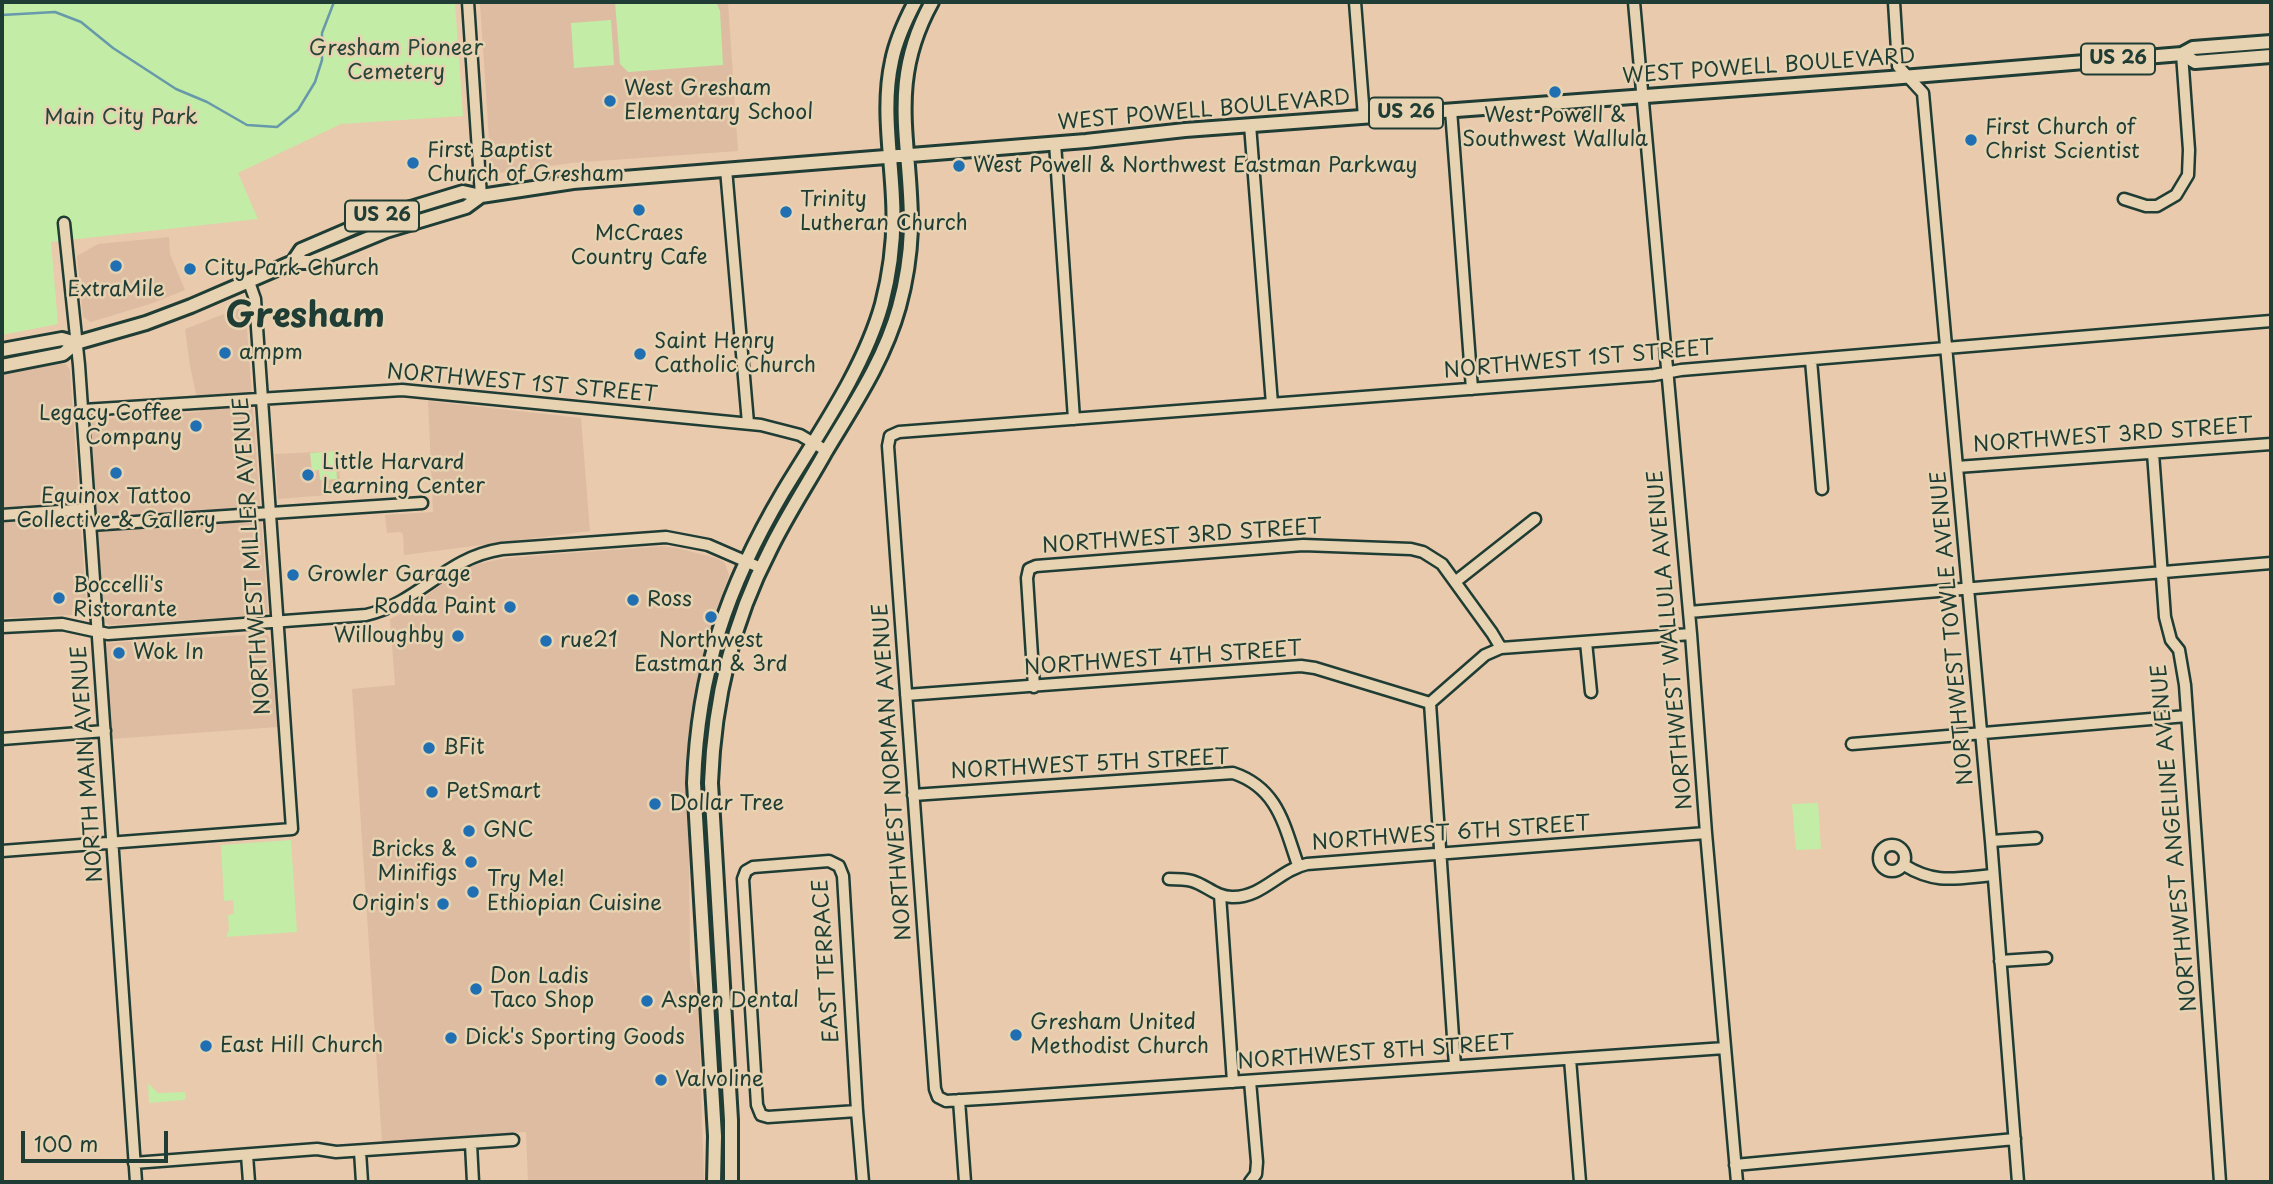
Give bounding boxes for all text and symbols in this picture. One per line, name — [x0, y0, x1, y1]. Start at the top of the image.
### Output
park label: Gresham Pioneer Cemetery — [309, 36, 483, 86]
street label: WEST POWELL BOULEVARD — [1622, 44, 1916, 90]
road number: US 26 — [2081, 44, 2155, 74]
place label: West Gresham Elementary School — [624, 76, 813, 126]
marker: West Powell & Southwest Wallula — [1547, 84, 1563, 100]
street label: WEST POWELL BOULEVARD — [1057, 86, 1351, 136]
marker: West Gresham Elementary School — [602, 93, 618, 109]
road number: US 26 — [1369, 97, 1443, 128]
place label: West Powell & Southwest Wallula — [1462, 103, 1648, 153]
park label: Main City Park — [44, 105, 198, 131]
place label: First Church of Christ Scientist — [1985, 115, 2140, 165]
marker: First Church of Christ Scientist — [1963, 132, 1979, 148]
place label: First Baptist Church of Gresham — [427, 138, 624, 188]
place label: West Powell & Northwest Eastman Parkway — [973, 153, 1417, 179]
marker: First Baptist Church of Gresham — [405, 155, 421, 171]
marker: West Powell & Northwest Eastman Parkway — [951, 158, 967, 174]
place label: Trinity Lutheran Church — [800, 187, 968, 237]
road number: US 26 — [345, 200, 419, 232]
marker: McCraes Country Cafe — [631, 202, 647, 218]
marker: Trinity Lutheran Church — [778, 204, 794, 220]
place label: McCraes Country Cafe — [570, 221, 708, 271]
place label: City Park Church — [204, 256, 379, 282]
marker: ExtraMile — [108, 258, 124, 274]
marker: City Park Church — [182, 261, 198, 277]
place label: ExtraMile — [67, 277, 165, 303]
district label: Gresham — [225, 296, 385, 338]
place label: Saint Henry Catholic Church — [654, 329, 816, 379]
street label: NORTHWEST 1ST STREET — [1443, 336, 1715, 384]
place label: ampm — [239, 340, 303, 366]
marker: ampm — [217, 345, 233, 361]
marker: Saint Henry Catholic Church — [632, 346, 648, 362]
street label: NORTHWEST 1ST STREET — [386, 360, 658, 408]
street label: NORTHWEST MILLER AVENUE — [229, 396, 277, 716]
place label: Legacy Coffee Company — [39, 401, 182, 451]
street label: NORTHWEST 3RD STREET — [1972, 414, 2254, 458]
marker: Legacy Coffee Company — [188, 418, 204, 434]
place label: Little Harvard Learning Center — [322, 450, 485, 500]
marker: Equinox Tattoo Collective & Gallery — [108, 465, 124, 481]
marker: Little Harvard Learning Center — [300, 467, 316, 483]
street label: NORTHWEST WALLULA AVENUE — [1644, 469, 1698, 811]
street label: NORTHWEST TOWLE AVENUE — [1927, 470, 1979, 786]
place label: Equinox Tattoo Collective & Gallery — [16, 484, 216, 534]
street label: NORTHWEST 3RD STREET — [1041, 515, 1323, 559]
place label: Growler Garage — [307, 562, 471, 588]
marker: Growler Garage — [285, 567, 301, 583]
place label: Boccelli's Ristorante — [73, 573, 177, 623]
place label: Ross — [647, 587, 692, 613]
marker: Boccelli's Ristorante — [51, 590, 67, 606]
marker: Ross — [625, 592, 641, 608]
place label: Rodda Paint — [374, 594, 496, 620]
marker: Rodda Paint — [502, 599, 518, 615]
street label: NORTHWEST NORMAN AVENUE — [869, 602, 917, 942]
marker: Northwest Eastman & 3rd — [703, 609, 719, 625]
place label: Willoughby — [334, 623, 444, 649]
marker: Willoughby — [450, 628, 466, 644]
place label: rue21 — [560, 628, 618, 654]
place label: Northwest Eastman & 3rd — [634, 628, 788, 678]
marker: rue21 — [538, 633, 554, 649]
street label: NORTHWEST 4TH STREET — [1023, 637, 1303, 681]
place label: Wok In — [133, 640, 204, 666]
street label: NORTH MAIN AVENUE — [67, 645, 109, 883]
marker: Wok In — [111, 645, 127, 661]
street label: NORTHWEST ANGELINE AVENUE — [2147, 663, 2203, 1013]
place label: BFit — [443, 735, 484, 761]
marker: BFit — [421, 740, 437, 756]
street label: NORTHWEST 5TH STREET — [950, 745, 1230, 785]
place label: PetSmart — [446, 779, 541, 805]
marker: PetSmart — [424, 784, 440, 800]
place label: Dollar Tree — [669, 791, 784, 817]
marker: Dollar Tree — [647, 796, 663, 812]
street label: NORTHWEST 6TH STREET — [1311, 812, 1591, 856]
place label: GNC — [483, 818, 534, 844]
marker: GNC — [461, 823, 477, 839]
place label: Bricks & Minifigs — [370, 837, 457, 887]
marker: Bricks & Minifigs — [463, 854, 479, 870]
place label: Try Me! Ethiopian Cuisine — [487, 867, 662, 917]
street label: EAST TERRACE — [809, 878, 845, 1044]
marker: Try Me! Ethiopian Cuisine — [465, 884, 481, 900]
place label: Origin's — [352, 891, 429, 917]
marker: Origin's — [435, 896, 451, 912]
place label: Don Ladis Taco Shop — [490, 964, 594, 1014]
marker: Don Ladis Taco Shop — [468, 981, 484, 997]
place label: Aspen Dental — [661, 988, 799, 1014]
marker: Aspen Dental — [639, 993, 655, 1009]
place label: Gresham United Methodist Church — [1030, 1010, 1209, 1060]
place label: Dick's Sporting Goods — [465, 1025, 685, 1051]
marker: Gresham United Methodist Church — [1008, 1027, 1024, 1043]
marker: Dick's Sporting Goods — [443, 1030, 459, 1046]
street label: NORTHWEST 8TH STREET — [1237, 1031, 1515, 1075]
place label: East Hill Church — [220, 1033, 383, 1059]
marker: East Hill Church — [198, 1038, 214, 1054]
place label: Valvoline — [675, 1067, 764, 1093]
marker: Valvoline — [653, 1072, 669, 1088]
scale bar — [24, 1118, 172, 1162]
text: 100 m — [34, 1127, 98, 1159]

